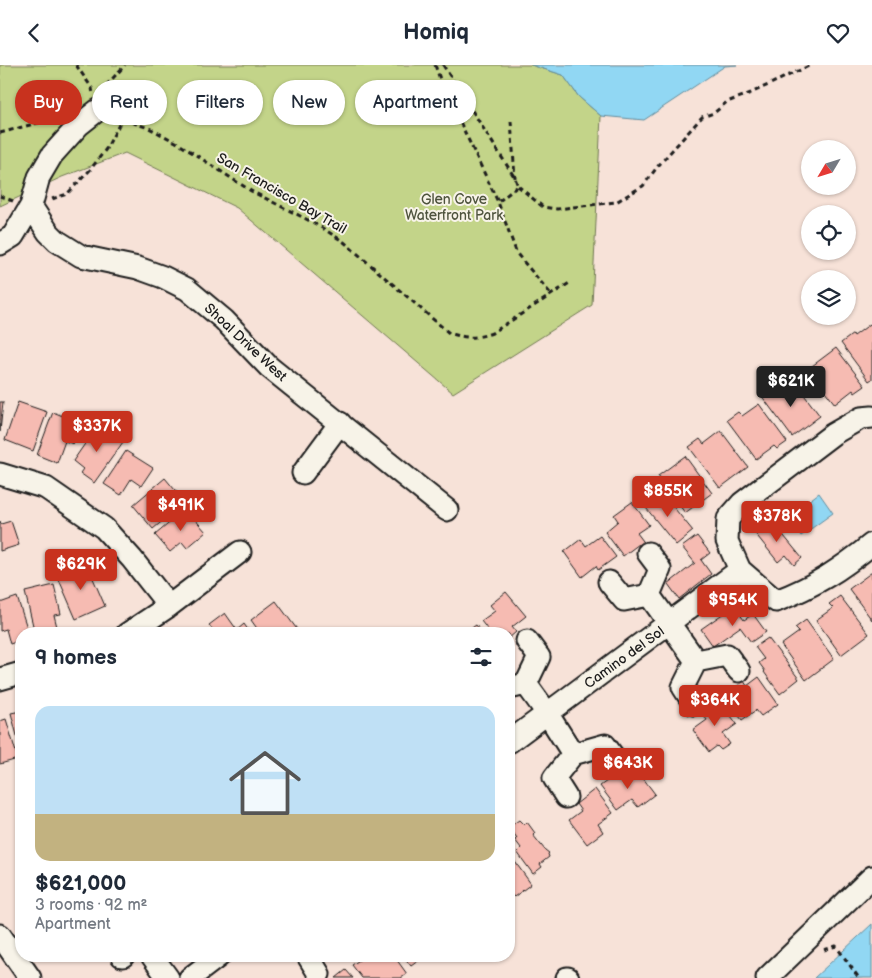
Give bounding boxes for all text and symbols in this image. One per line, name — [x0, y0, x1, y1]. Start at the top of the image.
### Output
icon: back — [20, 19, 48, 47]
text: Homiq — [403, 19, 469, 46]
icon: heart — [824, 19, 852, 47]
chip: Buy — [15, 80, 82, 125]
chip: Rent — [92, 80, 167, 125]
chip: Filters — [177, 80, 263, 125]
chip: New — [273, 80, 345, 125]
chip: Apartment — [355, 80, 476, 125]
north arrow — [801, 140, 856, 195]
map controls — [801, 140, 856, 325]
street label: San Francisco Bay Trail — [214, 149, 350, 238]
park label: Glen Cove Waterfront Park — [405, 191, 503, 224]
button: locate — [801, 205, 856, 260]
button: layers — [801, 270, 856, 325]
street label: Shoal Drive West — [201, 300, 291, 385]
pin: $621K — [756, 365, 826, 408]
text: $621K — [767, 372, 815, 391]
pin: $337K — [62, 411, 132, 453]
text: $337K — [73, 417, 121, 436]
pin: $855K — [633, 475, 703, 518]
text: $855K — [643, 482, 693, 501]
pin: $491K — [146, 489, 216, 532]
text: $491K — [158, 496, 204, 515]
pin: $378K — [742, 501, 812, 543]
text: $378K — [752, 507, 802, 526]
pin: $629K — [46, 549, 116, 591]
text: $629K — [56, 555, 106, 574]
pin: $954K — [698, 585, 768, 627]
text: $954K — [708, 591, 758, 610]
street label: Camino del Sol — [581, 623, 668, 692]
icon: filters — [467, 643, 495, 671]
text: 9 homes — [35, 645, 117, 670]
pin: $364K — [680, 685, 750, 727]
text: $364K — [690, 691, 740, 710]
icon: home — [220, 738, 310, 828]
pin: $643K — [593, 747, 663, 790]
text: $643K — [603, 754, 653, 773]
text: $621,000 — [35, 871, 126, 896]
text: 3 rooms · 92 m² — [35, 896, 148, 915]
text: Apartment — [35, 915, 111, 934]

